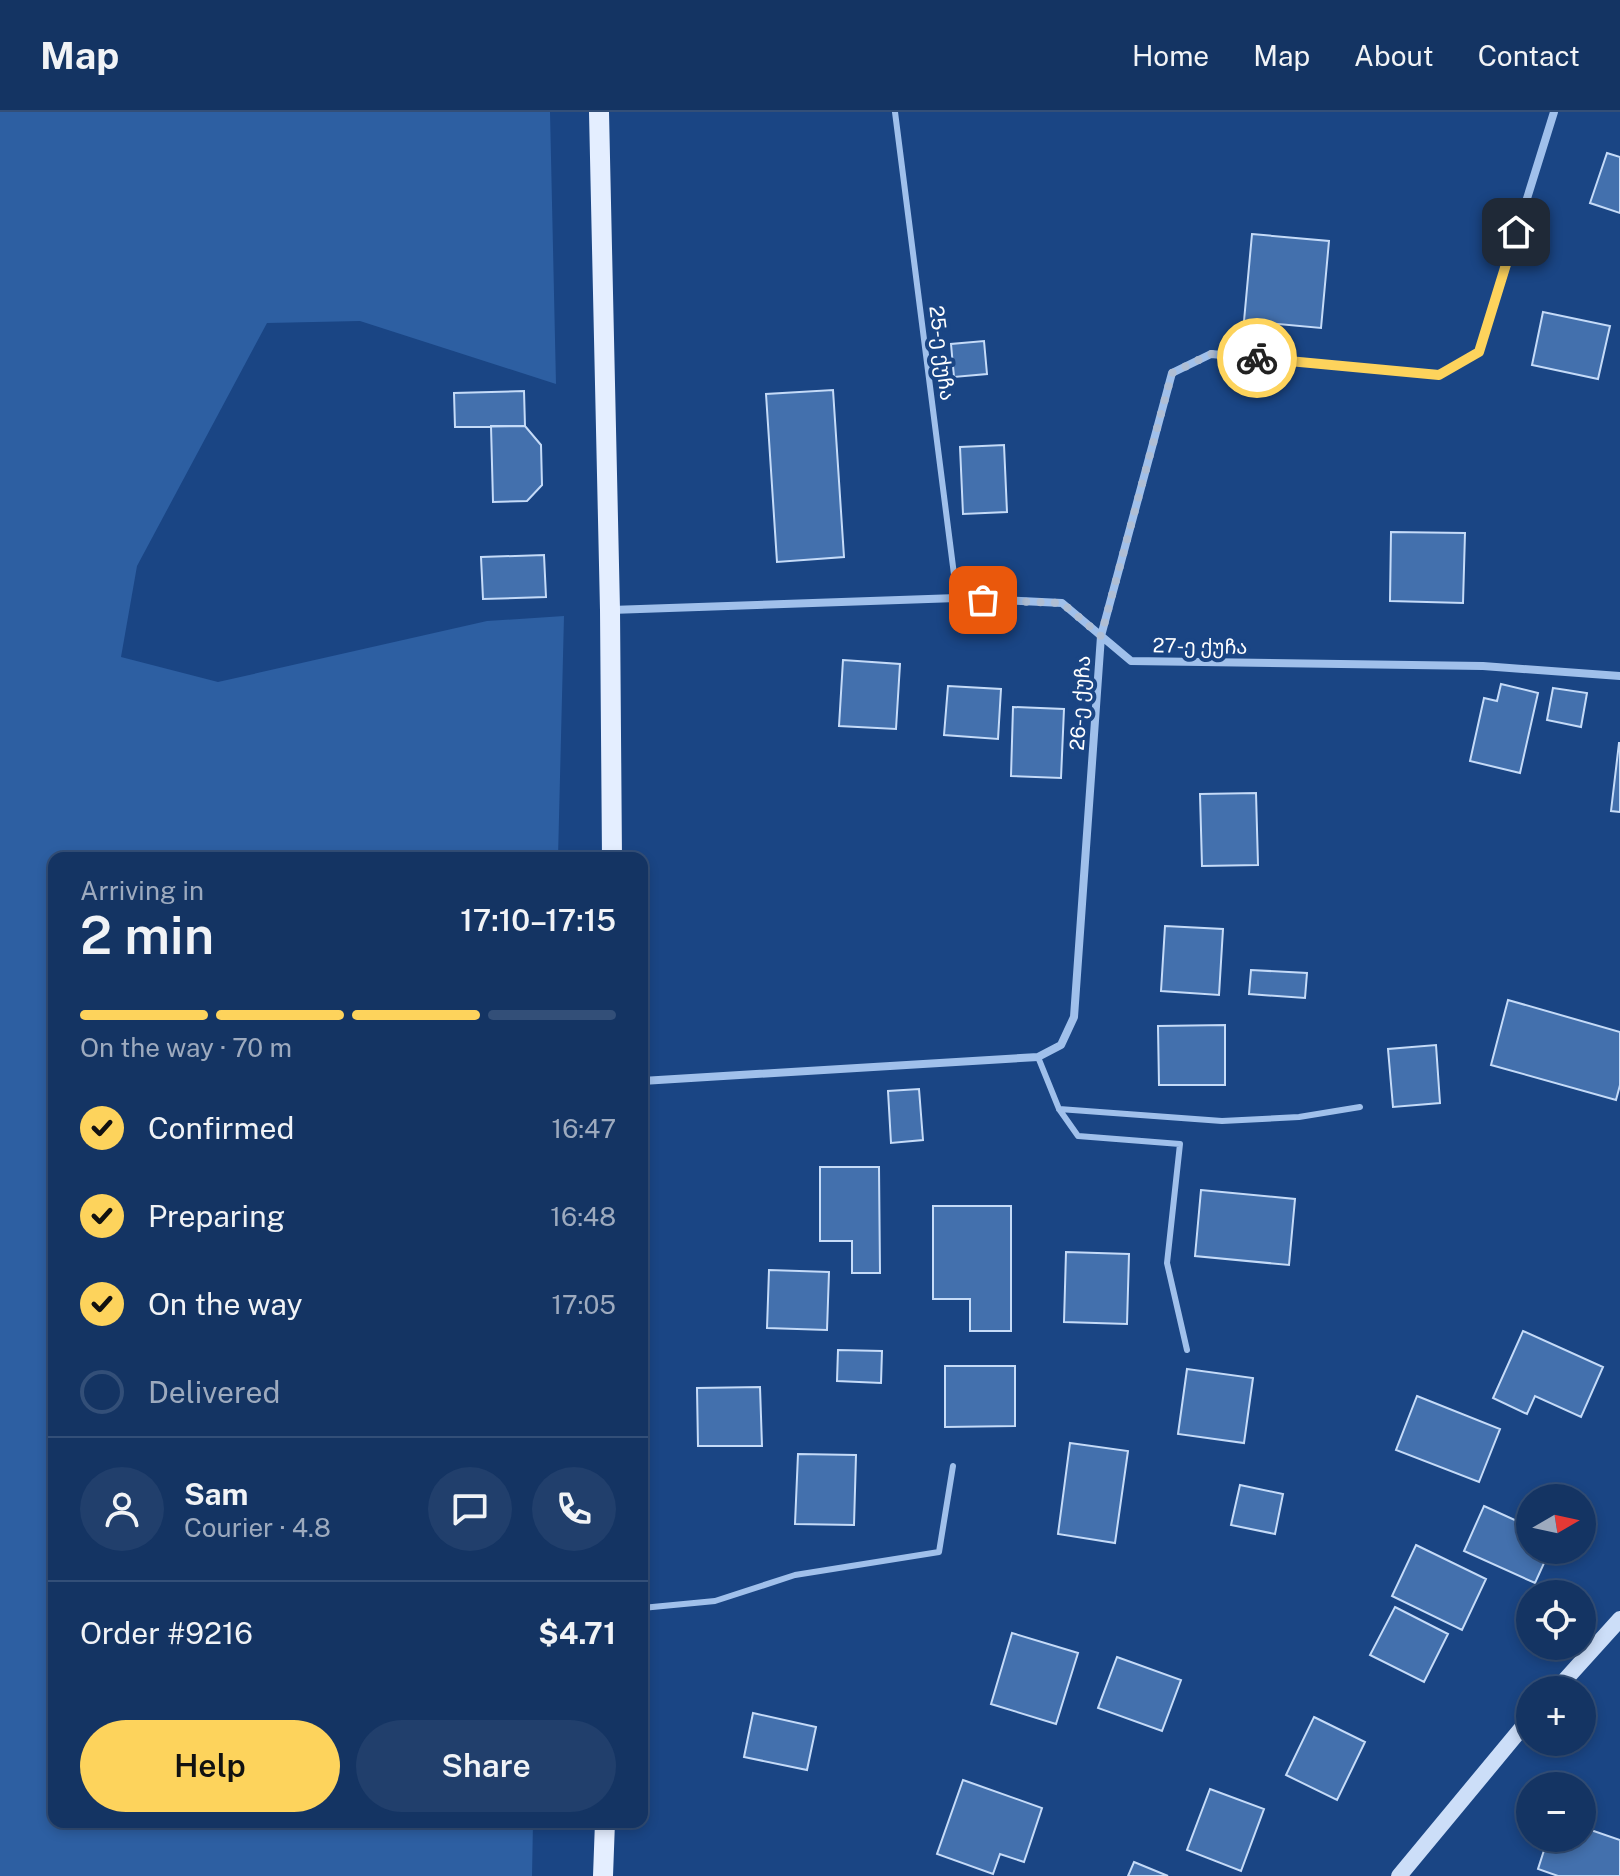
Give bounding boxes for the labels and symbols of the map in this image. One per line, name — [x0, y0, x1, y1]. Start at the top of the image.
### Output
pin — [1482, 198, 1550, 266]
street label: 25-ე ქუჩა — [924, 304, 960, 402]
courier — [1217, 318, 1297, 398]
pin — [949, 566, 1017, 634]
street label: 27-ე ქუჩა — [1152, 633, 1248, 659]
street label: 26-ე ქუჩა — [1065, 655, 1095, 751]
north arrow — [1516, 1484, 1596, 1564]

